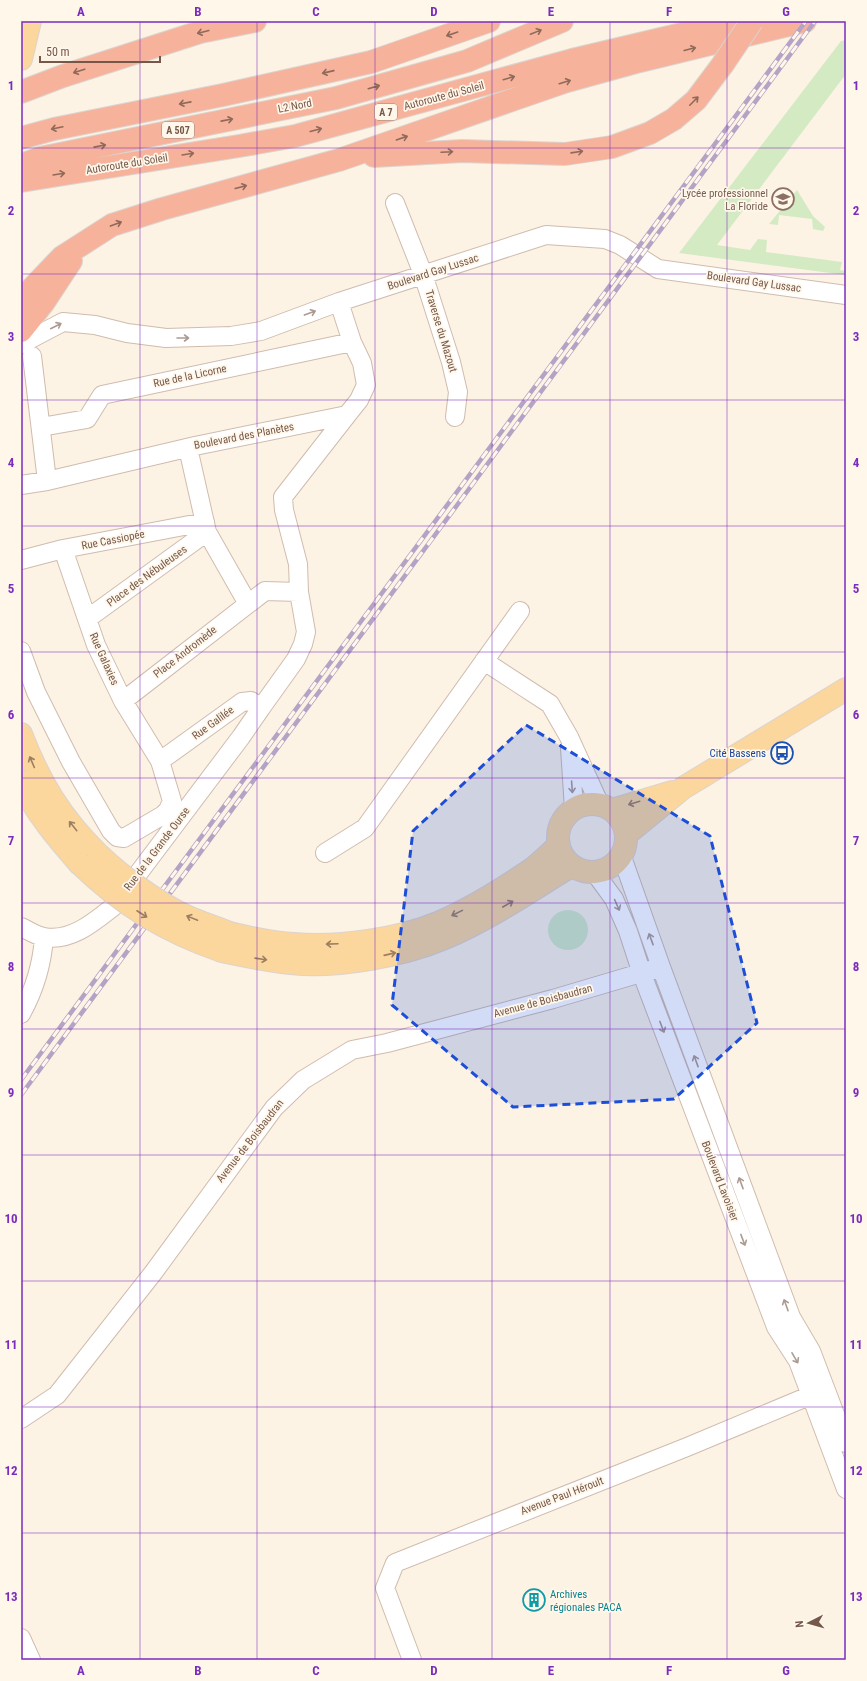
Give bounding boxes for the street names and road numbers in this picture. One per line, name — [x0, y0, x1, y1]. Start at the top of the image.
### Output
street label: Autoroute du Soleil — [402, 79, 486, 113]
street label: L2 Nord — [277, 96, 313, 116]
road number: A 7 — [375, 104, 397, 120]
road number: A 507 — [162, 122, 194, 138]
street label: Autoroute du Soleil — [85, 151, 169, 177]
street label: Boulevard Gay Lussac — [386, 251, 480, 293]
street label: Boulevard Gay Lussac — [706, 269, 802, 295]
street label: Traverse du Mazout — [422, 288, 460, 374]
street label: Rue de la Licorne — [152, 362, 228, 390]
street label: Boulevard des Planètes — [193, 420, 295, 452]
street label: Rue Cassiopée — [80, 527, 146, 553]
street label: Place des Nébuleuses — [104, 543, 190, 609]
street label: Place Andromède — [151, 623, 219, 681]
street label: Rue Galaxies — [87, 631, 121, 687]
street label: Rue Galilée — [190, 703, 236, 743]
street label: Rue de la Grande Ourse — [121, 805, 193, 893]
street label: Avenue de Boisbaudran — [492, 982, 594, 1020]
street label: Avenue de Boisbaudran — [214, 1097, 286, 1185]
street label: Boulevard Lavoisier — [699, 1139, 741, 1223]
street label: Avenue Paul Héroult — [519, 1474, 605, 1518]

